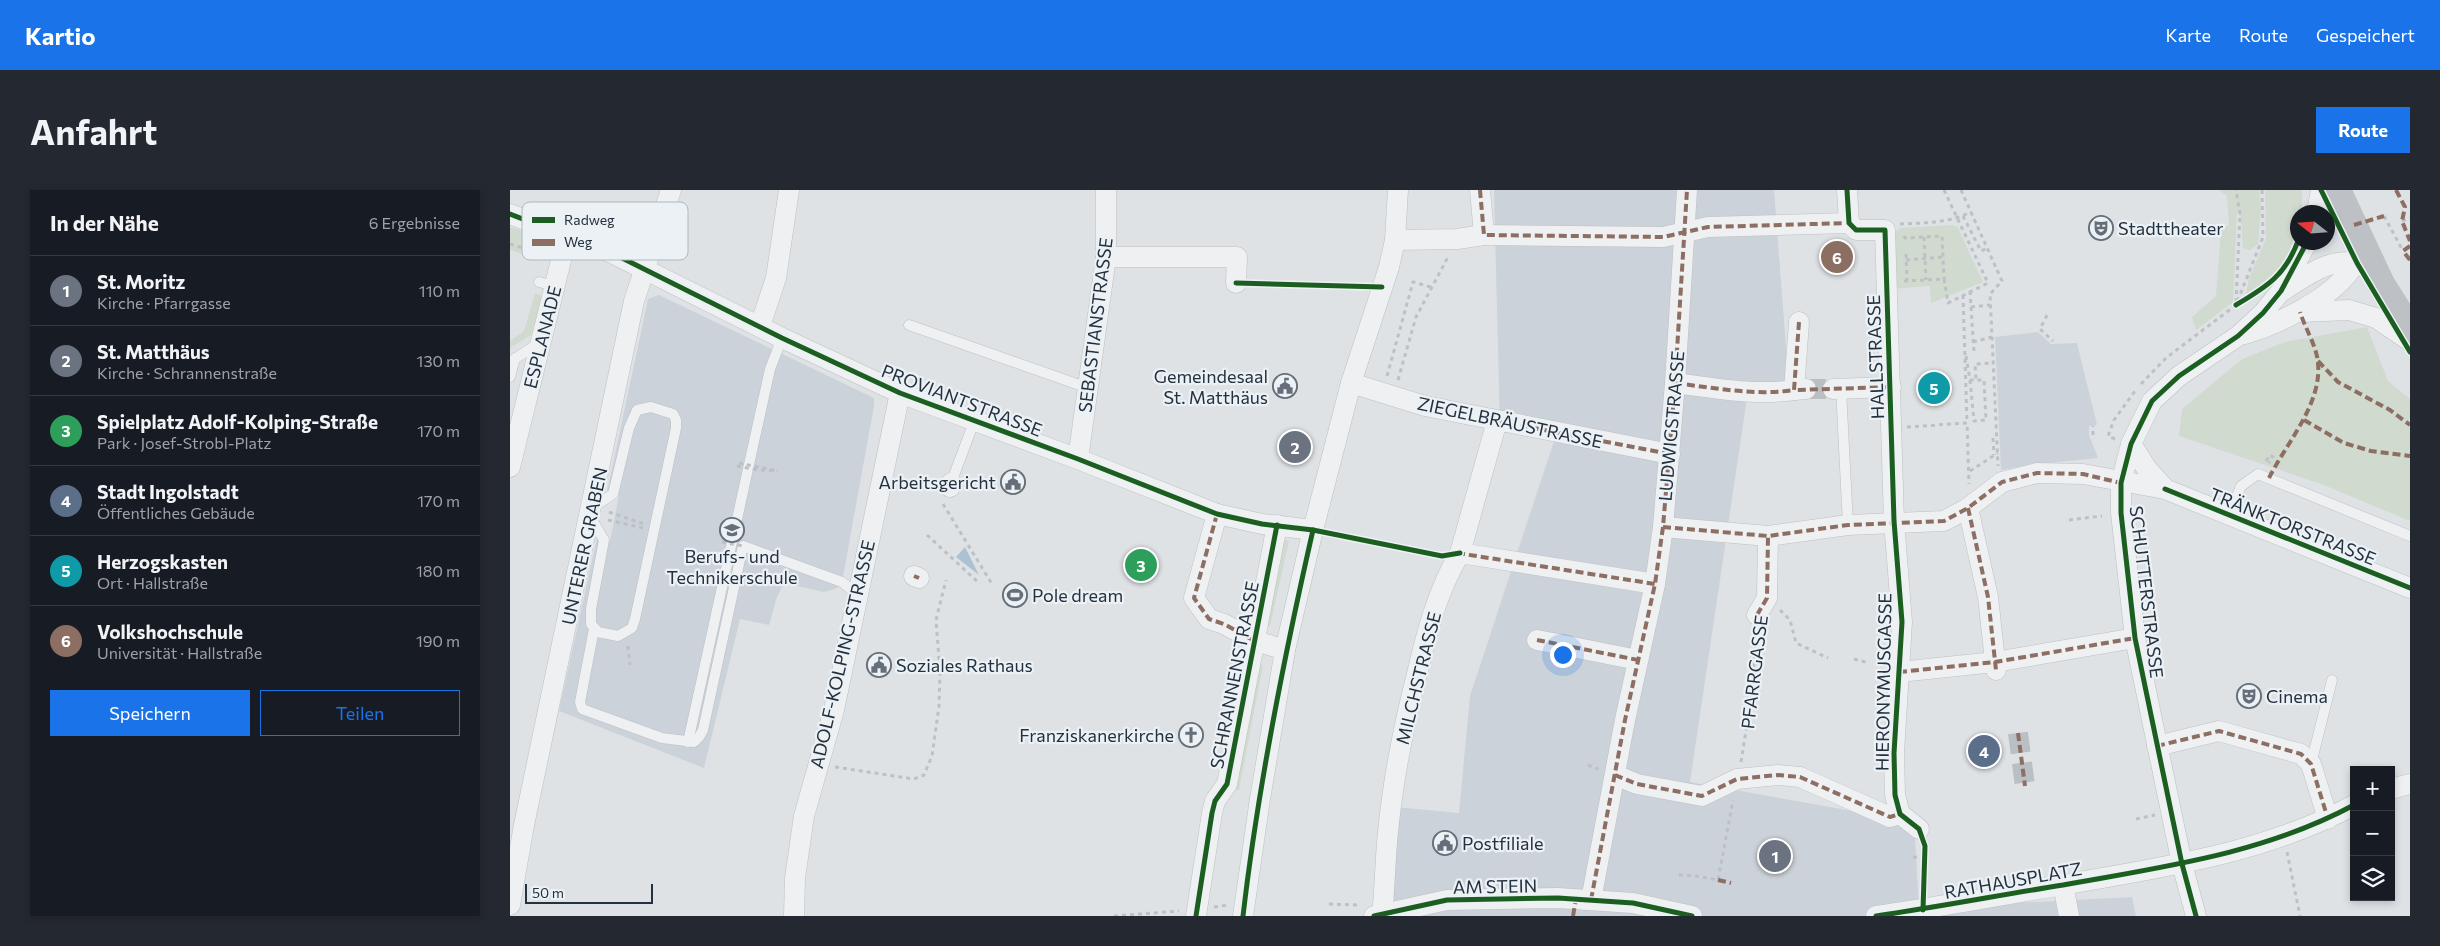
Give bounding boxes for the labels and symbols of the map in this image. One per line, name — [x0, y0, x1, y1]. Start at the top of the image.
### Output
legend — [522, 202, 688, 260]
north arrow — [2290, 205, 2335, 250]
text: Radweg — [564, 211, 615, 228]
theatre icon: Stadttheater — [2088, 215, 2114, 241]
place label: Stadttheater — [2118, 217, 2224, 239]
text: Weg — [564, 233, 593, 250]
street label: SEBASTIANSTRASSE — [1073, 236, 1117, 414]
pin: 6 — [1821, 238, 1853, 276]
street label: ESPLANADE — [519, 283, 565, 391]
street label: HALLSTRASSE — [1862, 294, 1888, 420]
street label: LUDWIGSTRASSE — [1653, 350, 1689, 502]
street label: PROVIANTSTRASSE — [878, 359, 1046, 441]
place label: Gemeindesaal St. Matthäus — [1154, 365, 1268, 408]
pin: 5 — [1918, 369, 1950, 407]
public building icon: Gemeindesaal St. Matthäus — [1272, 373, 1298, 399]
street label: ZIEGELBRÄUSTRASSE — [1415, 392, 1605, 452]
pin: 2 — [1279, 428, 1311, 466]
street label: UNTERER GRABEN — [557, 465, 611, 627]
public building icon: Arbeitsgericht — [1000, 469, 1026, 495]
place label: Arbeitsgericht — [879, 471, 996, 493]
street label: TRÄNKTORSTRASSE — [2207, 483, 2379, 569]
street label: SCHUTTERSTRASSE — [2126, 505, 2168, 679]
school or university icon: Berufs- und Technikerschule — [719, 517, 745, 543]
street label: ADOLF-KOLPING-STRASSE — [805, 538, 879, 770]
place label: Berufs- und Technikerschule — [666, 545, 798, 588]
pin: 3 — [1125, 546, 1157, 584]
street label: SCHRANNENSTRASSE — [1205, 579, 1263, 771]
sports icon: Pole dream — [1002, 582, 1028, 608]
place label: Pole dream — [1032, 584, 1123, 606]
street label: HIERONYMUSGASSE — [1870, 593, 1896, 771]
street label: MILCHSTRASSE — [1391, 609, 1445, 747]
street label: PFARRGASSE — [1736, 614, 1772, 730]
your location — [1550, 642, 1576, 668]
public building icon: Soziales Rathaus — [866, 652, 892, 678]
place label: Soziales Rathaus — [896, 654, 1033, 676]
theatre icon: Cinema — [2236, 683, 2262, 709]
place label: Cinema — [2266, 685, 2328, 707]
church icon: Franziskanerkirche — [1178, 722, 1204, 748]
place label: Franziskanerkirche — [1019, 724, 1174, 746]
pin: 4 — [1968, 732, 2000, 770]
public building icon: Postfiliale — [1432, 830, 1458, 856]
place label: Postfiliale — [1462, 832, 1544, 854]
pin: 1 — [1759, 837, 1791, 875]
street label: RATHAUSPLATZ — [1942, 857, 2084, 903]
street label: AM STEIN — [1453, 874, 1537, 898]
scale bar — [525, 881, 652, 904]

